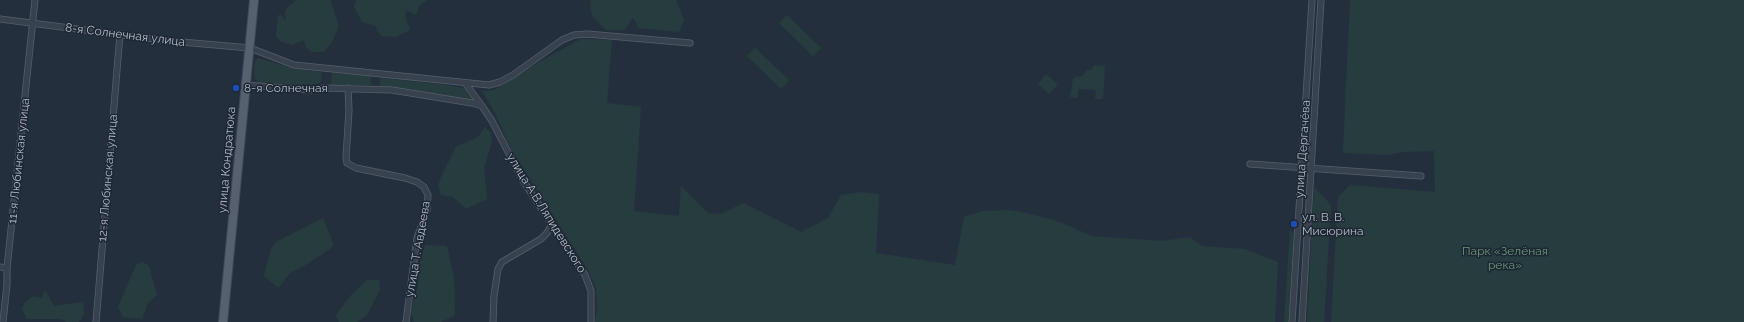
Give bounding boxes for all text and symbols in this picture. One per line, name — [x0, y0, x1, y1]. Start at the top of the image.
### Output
street label: 8-я Солнечная улица — [64, 21, 186, 49]
place label: 8-я Солнечная — [244, 81, 328, 95]
marker: 8-я Солнечная — [231, 83, 241, 93]
street label: 11-я Любинская улица — [5, 97, 33, 225]
street label: улица Дергачёва — [1292, 100, 1314, 198]
street label: улица Кондратюка — [215, 106, 239, 214]
street label: 12-я Любинская улица — [95, 114, 121, 242]
street label: улица А.В.Ляпидевского — [503, 150, 589, 276]
street label: улица Т. Авдеева — [402, 200, 434, 298]
place label: ул. В. В. Мисюрина — [1302, 210, 1364, 238]
marker: ул. В. В. Мисюрина — [1289, 219, 1299, 229]
park label: Парк «Зелёная река» — [1462, 244, 1548, 272]

